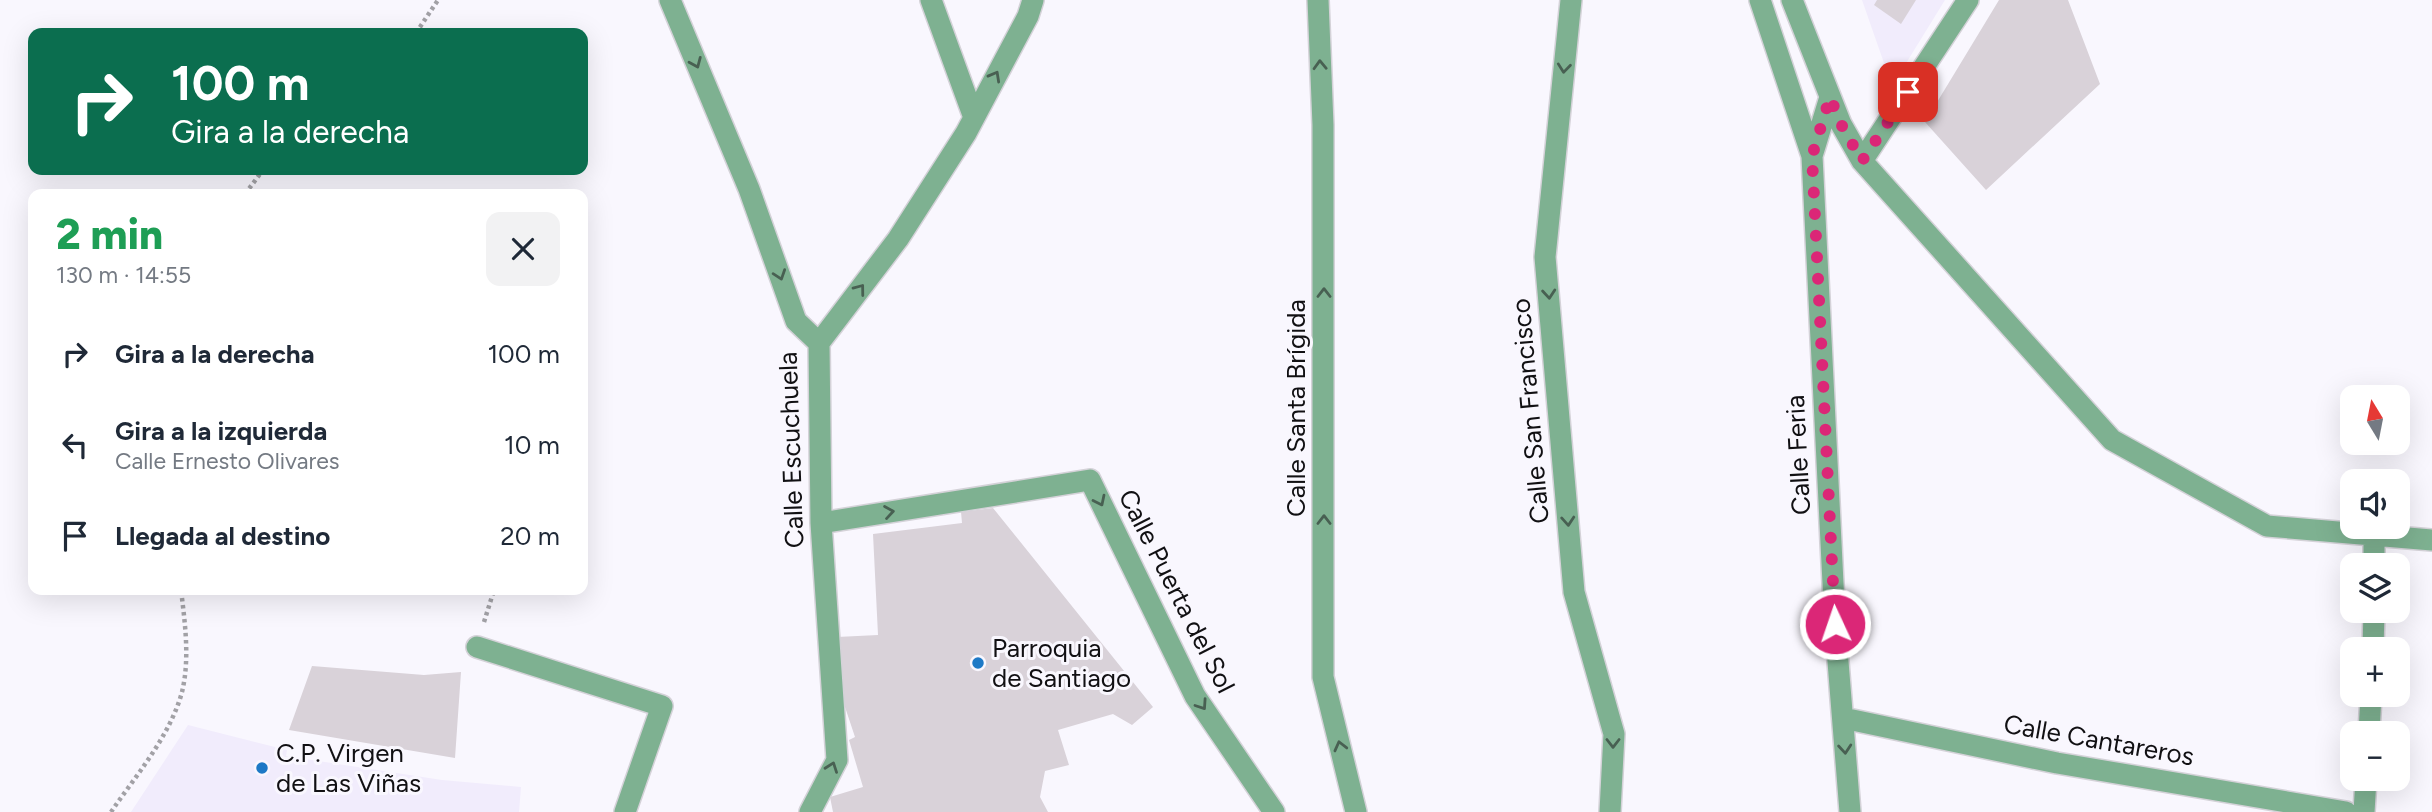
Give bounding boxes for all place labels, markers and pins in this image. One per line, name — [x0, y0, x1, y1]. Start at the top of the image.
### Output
pin — [1878, 62, 1938, 122]
place label: Parroquia de Santiago — [992, 632, 1131, 694]
marker: Parroquia de Santiago — [970, 655, 986, 671]
place label: C.P. Virgen de Las Viñas — [276, 737, 421, 799]
marker: C.P. Virgen de Las Viñas — [254, 760, 270, 776]

